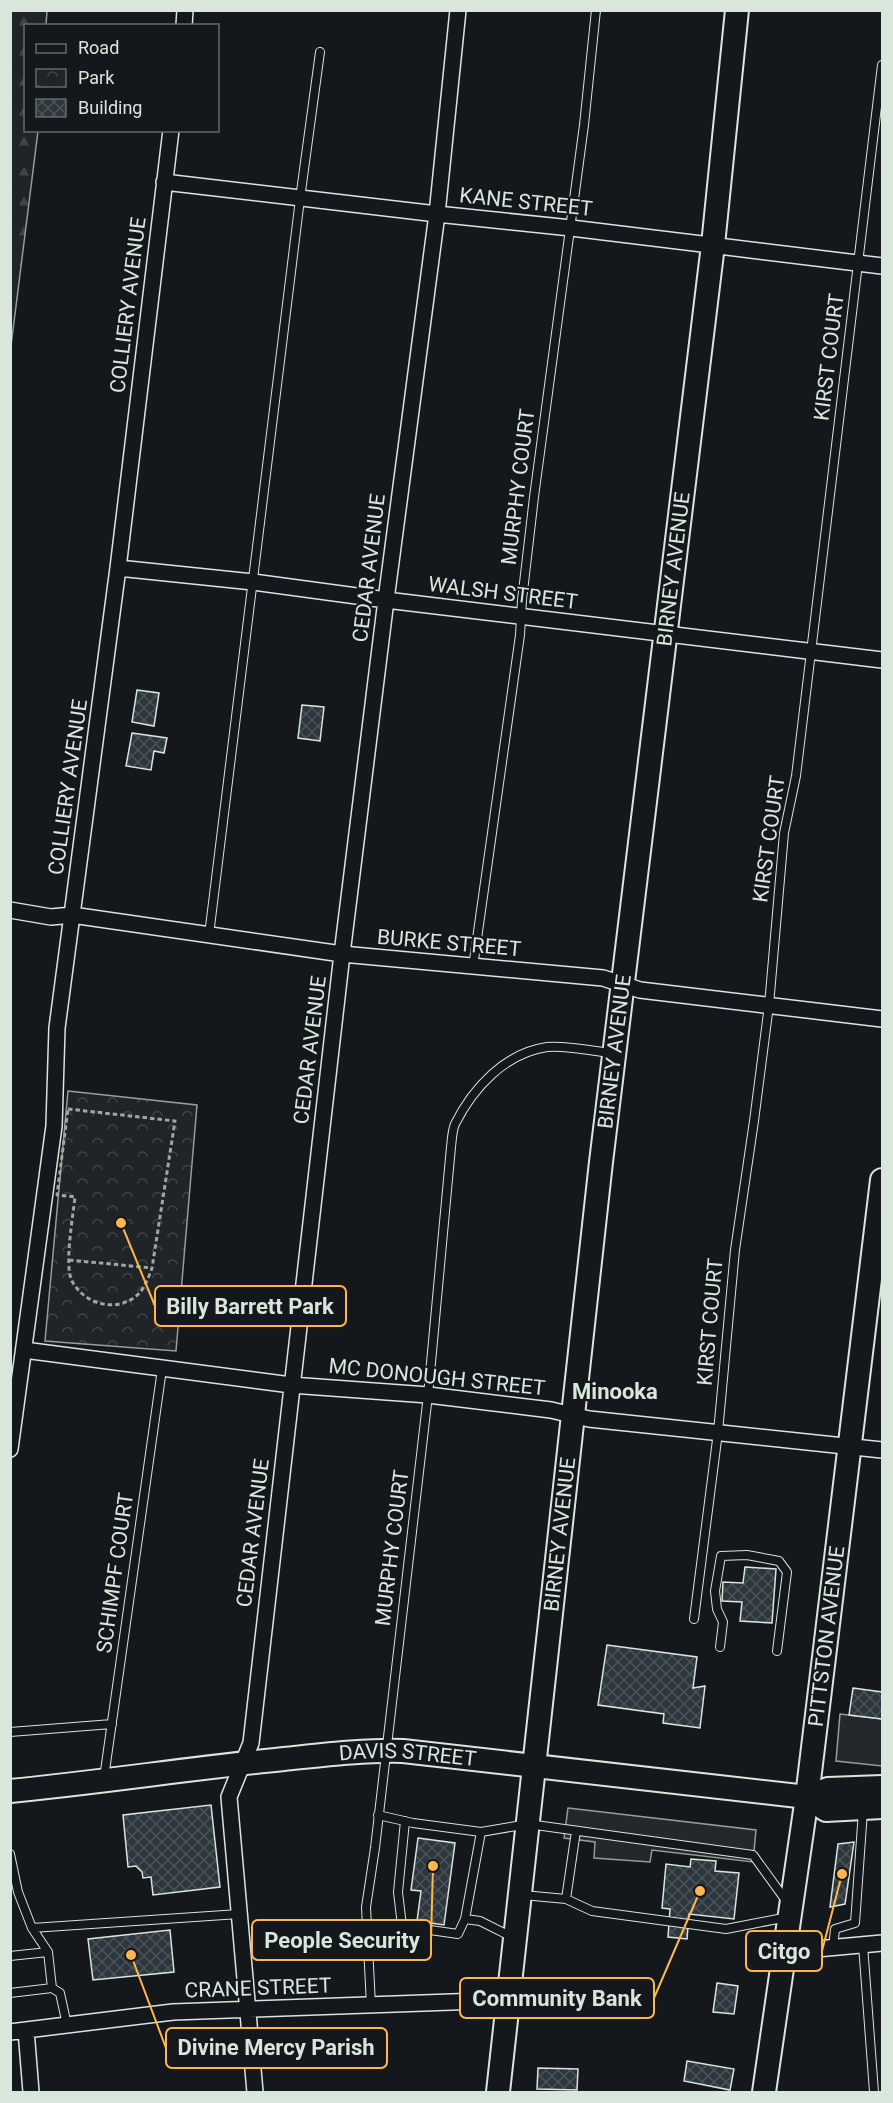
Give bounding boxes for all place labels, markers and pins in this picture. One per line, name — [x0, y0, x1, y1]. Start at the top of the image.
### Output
callout: Billy Barrett Park — [155, 1286, 346, 1326]
callout: People Security — [252, 1920, 431, 1960]
callout: Citgo — [746, 1931, 822, 1971]
callout: Community Bank — [460, 1978, 654, 2018]
callout: Divine Mercy Parish — [166, 2028, 387, 2068]

